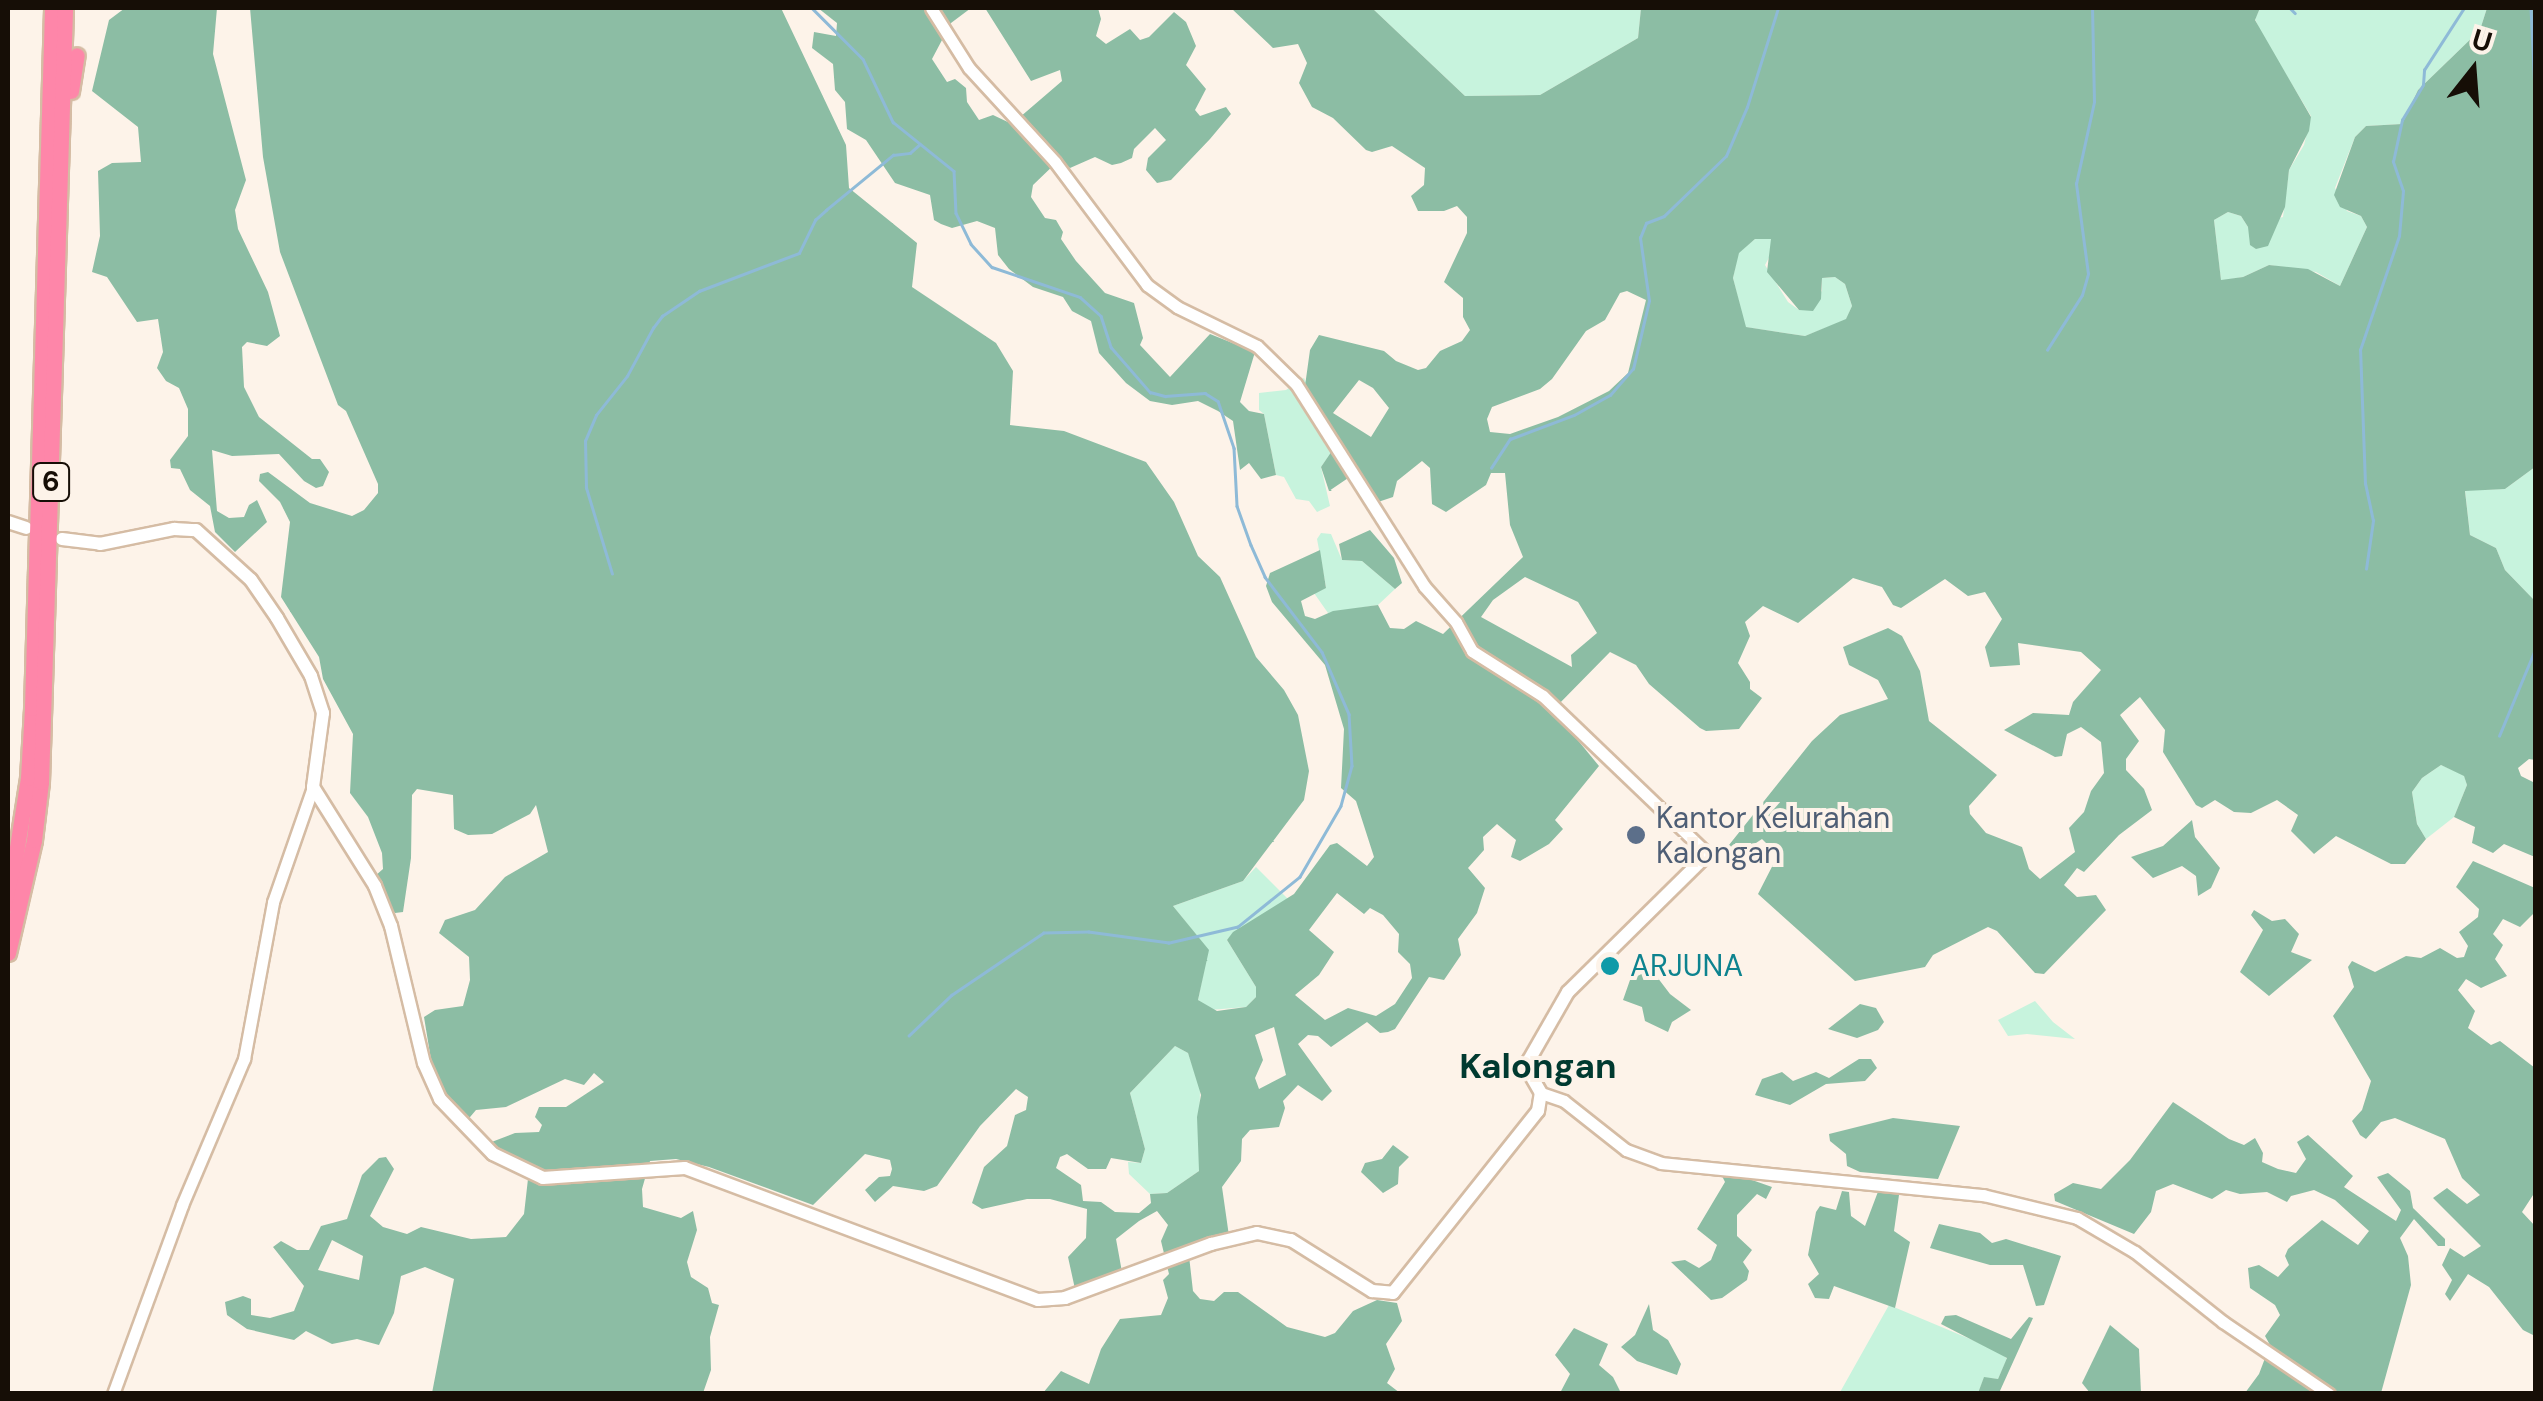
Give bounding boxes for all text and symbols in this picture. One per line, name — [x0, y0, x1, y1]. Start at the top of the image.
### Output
north arrow — [2423, 20, 2523, 120]
text: U — [2467, 20, 2497, 61]
road number: 6 — [31, 459, 71, 505]
place label: Kantor Kelurahan Kalongan — [1656, 800, 1890, 870]
marker: Kantor Kelurahan Kalongan — [1625, 824, 1647, 846]
place label: ARJUNA — [1630, 948, 1743, 984]
marker: ARJUNA — [1599, 955, 1621, 977]
district label: Kalongan — [1459, 1045, 1617, 1087]

